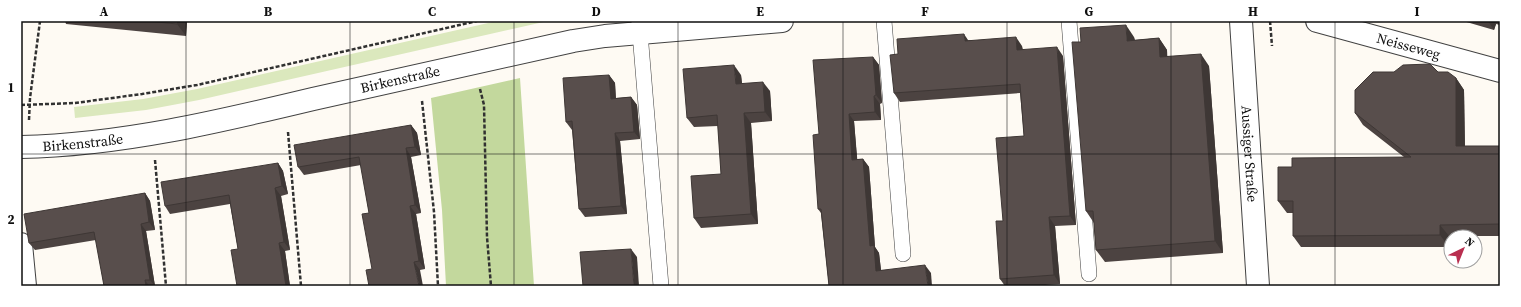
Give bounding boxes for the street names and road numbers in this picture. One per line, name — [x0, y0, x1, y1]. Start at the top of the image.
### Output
street label: Neisseweg — [1374, 28, 1443, 64]
street label: Birkenstraße — [359, 61, 442, 98]
street label: Aussiger Straße — [1236, 105, 1263, 203]
street label: Birkenstraße — [42, 128, 124, 156]

